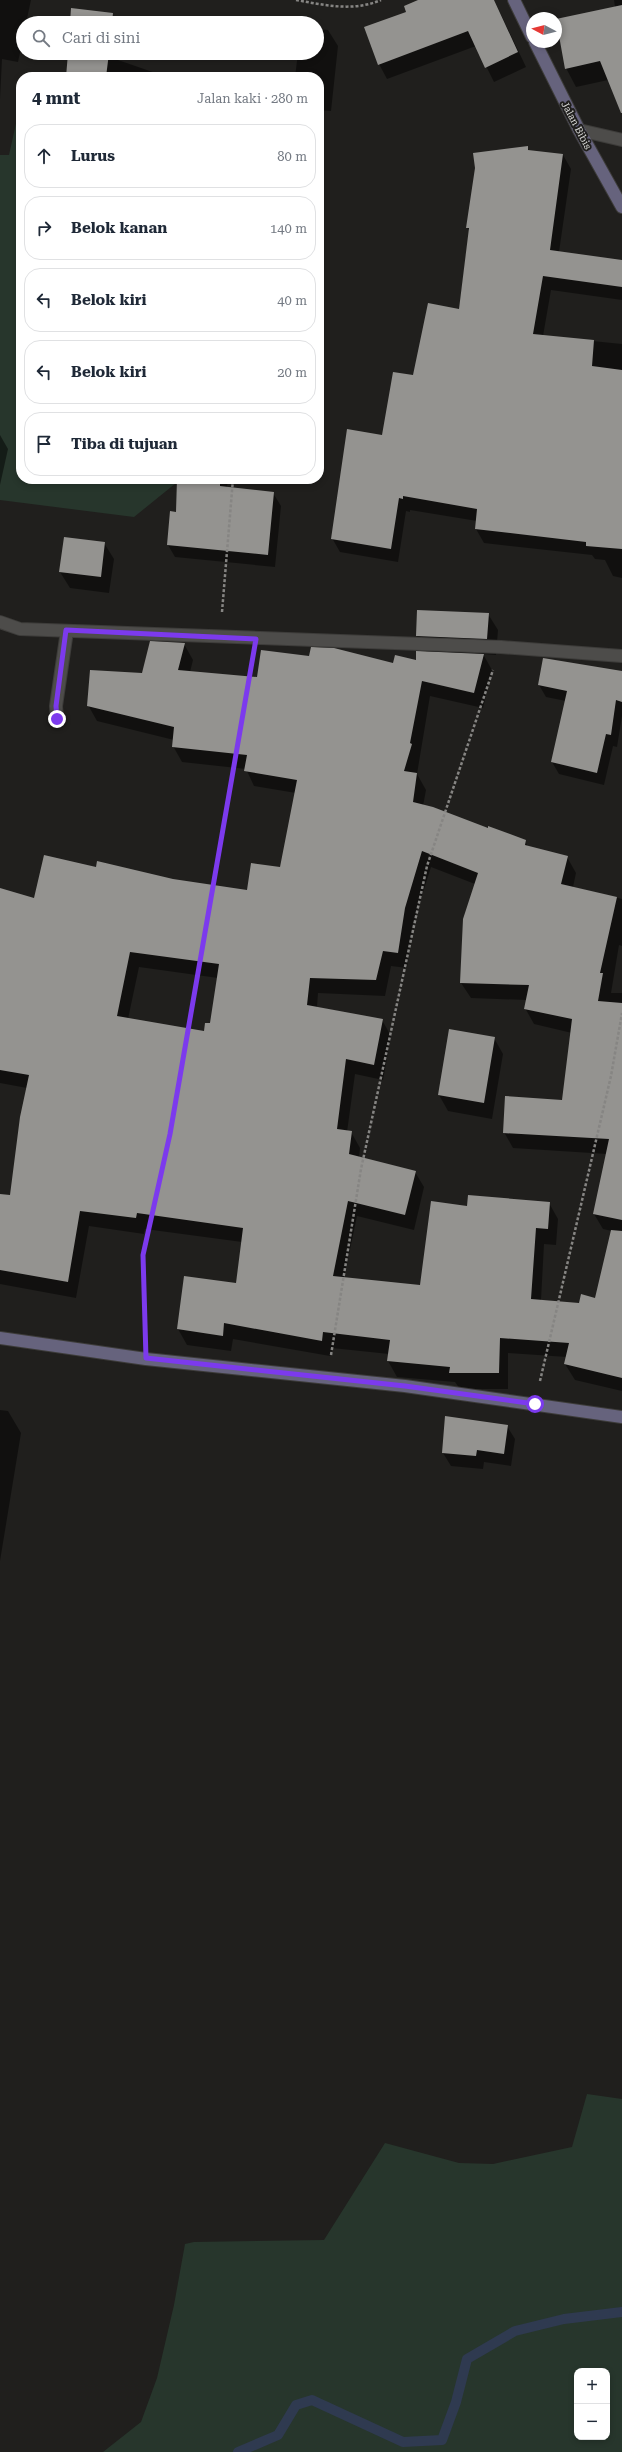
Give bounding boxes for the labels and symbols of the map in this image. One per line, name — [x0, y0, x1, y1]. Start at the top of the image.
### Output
north arrow — [526, 12, 562, 48]
street label: Jalan Bibis — [559, 99, 594, 151]
route end — [48, 710, 66, 728]
route start — [526, 1395, 544, 1413]

